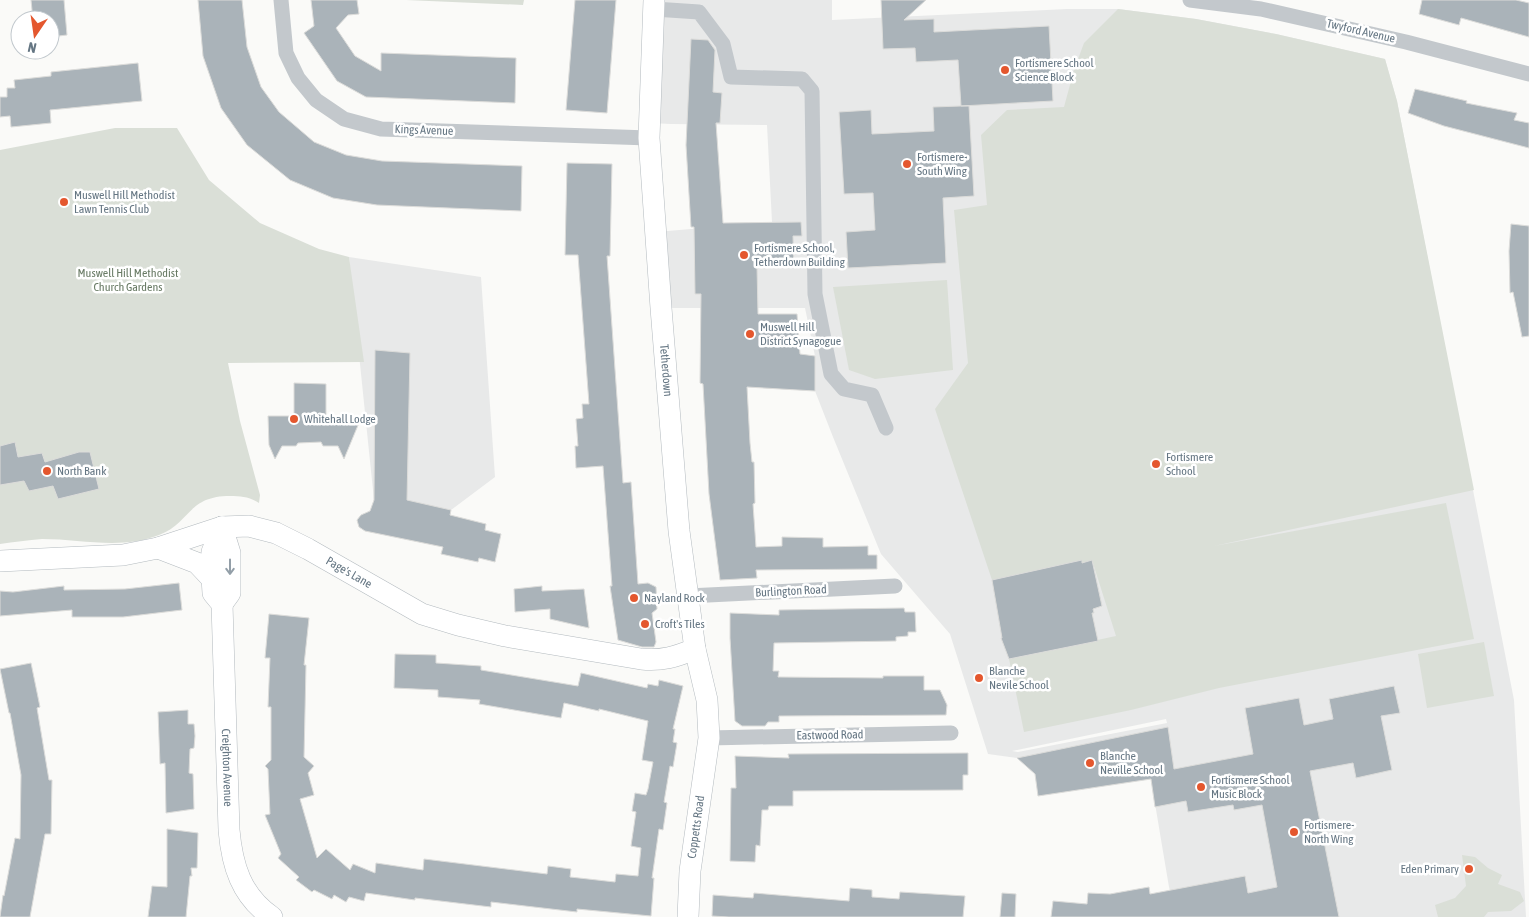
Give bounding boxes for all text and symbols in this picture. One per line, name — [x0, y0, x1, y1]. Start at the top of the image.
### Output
north arrow — [10, 10, 60, 60]
street label: Twyford Avenue — [1325, 16, 1397, 46]
text: N — [26, 39, 38, 56]
place label: Fortismere School Science Block — [1015, 56, 1094, 84]
marker: Fortismere School Science Block — [999, 64, 1011, 76]
street label: Kings Avenue — [394, 122, 454, 138]
place label: Fortismere- South Wing — [917, 150, 968, 178]
marker: Fortismere- South Wing — [901, 158, 913, 170]
place label: Muswell Hill Methodist Lawn Tennis Club — [74, 188, 175, 216]
marker: Muswell Hill Methodist Lawn Tennis Club — [58, 196, 70, 208]
place label: Fortismere School, Tetherdown Building — [754, 241, 846, 269]
marker: Fortismere School, Tetherdown Building — [738, 249, 750, 261]
park label: Muswell Hill Methodist Church Gardens — [78, 266, 179, 294]
place label: Muswell Hill District Synagogue — [760, 320, 841, 348]
marker: Muswell Hill District Synagogue — [744, 328, 756, 340]
street label: Tetherdown — [657, 344, 675, 397]
place label: Whitehall Lodge — [304, 412, 376, 426]
marker: Whitehall Lodge — [288, 413, 300, 425]
place label: Fortismere School — [1166, 450, 1213, 478]
marker: Fortismere School — [1150, 458, 1162, 470]
place label: North Bank — [57, 464, 107, 478]
marker: North Bank — [41, 465, 53, 477]
street label: Page's Lane — [323, 554, 374, 591]
one-way arrow — [225, 558, 235, 574]
street label: Burlington Road — [755, 582, 827, 600]
place label: Nayland Rock — [644, 591, 706, 605]
marker: Nayland Rock — [628, 592, 640, 604]
place label: Croft's Tiles — [655, 617, 705, 631]
marker: Croft's Tiles — [639, 618, 651, 630]
place label: Blanche Nevile School — [989, 664, 1050, 692]
marker: Blanche Nevile School — [973, 672, 985, 684]
street label: Eastwood Road — [796, 727, 864, 743]
street label: Creighton Avenue — [219, 729, 235, 807]
place label: Blanche Neville School — [1100, 749, 1164, 777]
marker: Blanche Neville School — [1084, 757, 1096, 769]
place label: Fortismere School Music Block — [1211, 773, 1290, 801]
marker: Fortismere School Music Block — [1195, 781, 1207, 793]
street label: Coppetts Road — [685, 795, 707, 859]
place label: Fortismere- North Wing — [1304, 818, 1354, 846]
marker: Fortismere- North Wing — [1288, 826, 1300, 838]
place label: Eden Primary — [1400, 862, 1459, 876]
marker: Eden Primary — [1463, 863, 1475, 875]

